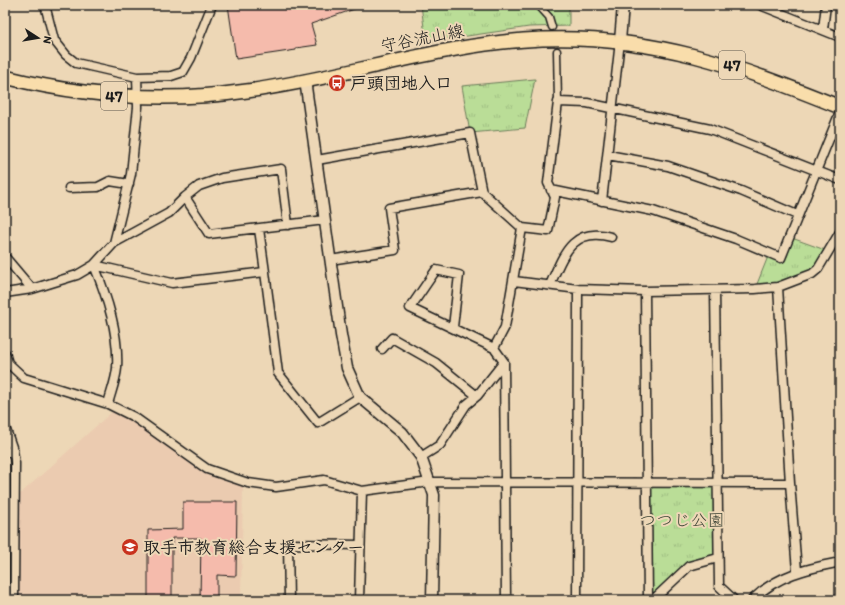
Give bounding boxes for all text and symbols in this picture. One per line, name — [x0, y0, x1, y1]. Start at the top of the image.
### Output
north arrow — [18, 18, 58, 58]
street label: 守谷流山線 — [378, 20, 466, 56]
text: N — [40, 35, 54, 45]
road number: 47 — [719, 51, 745, 79]
bus stop icon: 戸頭団地入口 — [327, 73, 347, 93]
place label: 戸頭団地入口 — [350, 73, 452, 93]
road number: 47 — [101, 82, 127, 110]
park label: つつじ公園 — [640, 510, 725, 530]
school or university icon: 取手市教育総合支援センター — [120, 537, 140, 557]
place label: 取手市教育総合支援センター — [143, 537, 364, 557]

